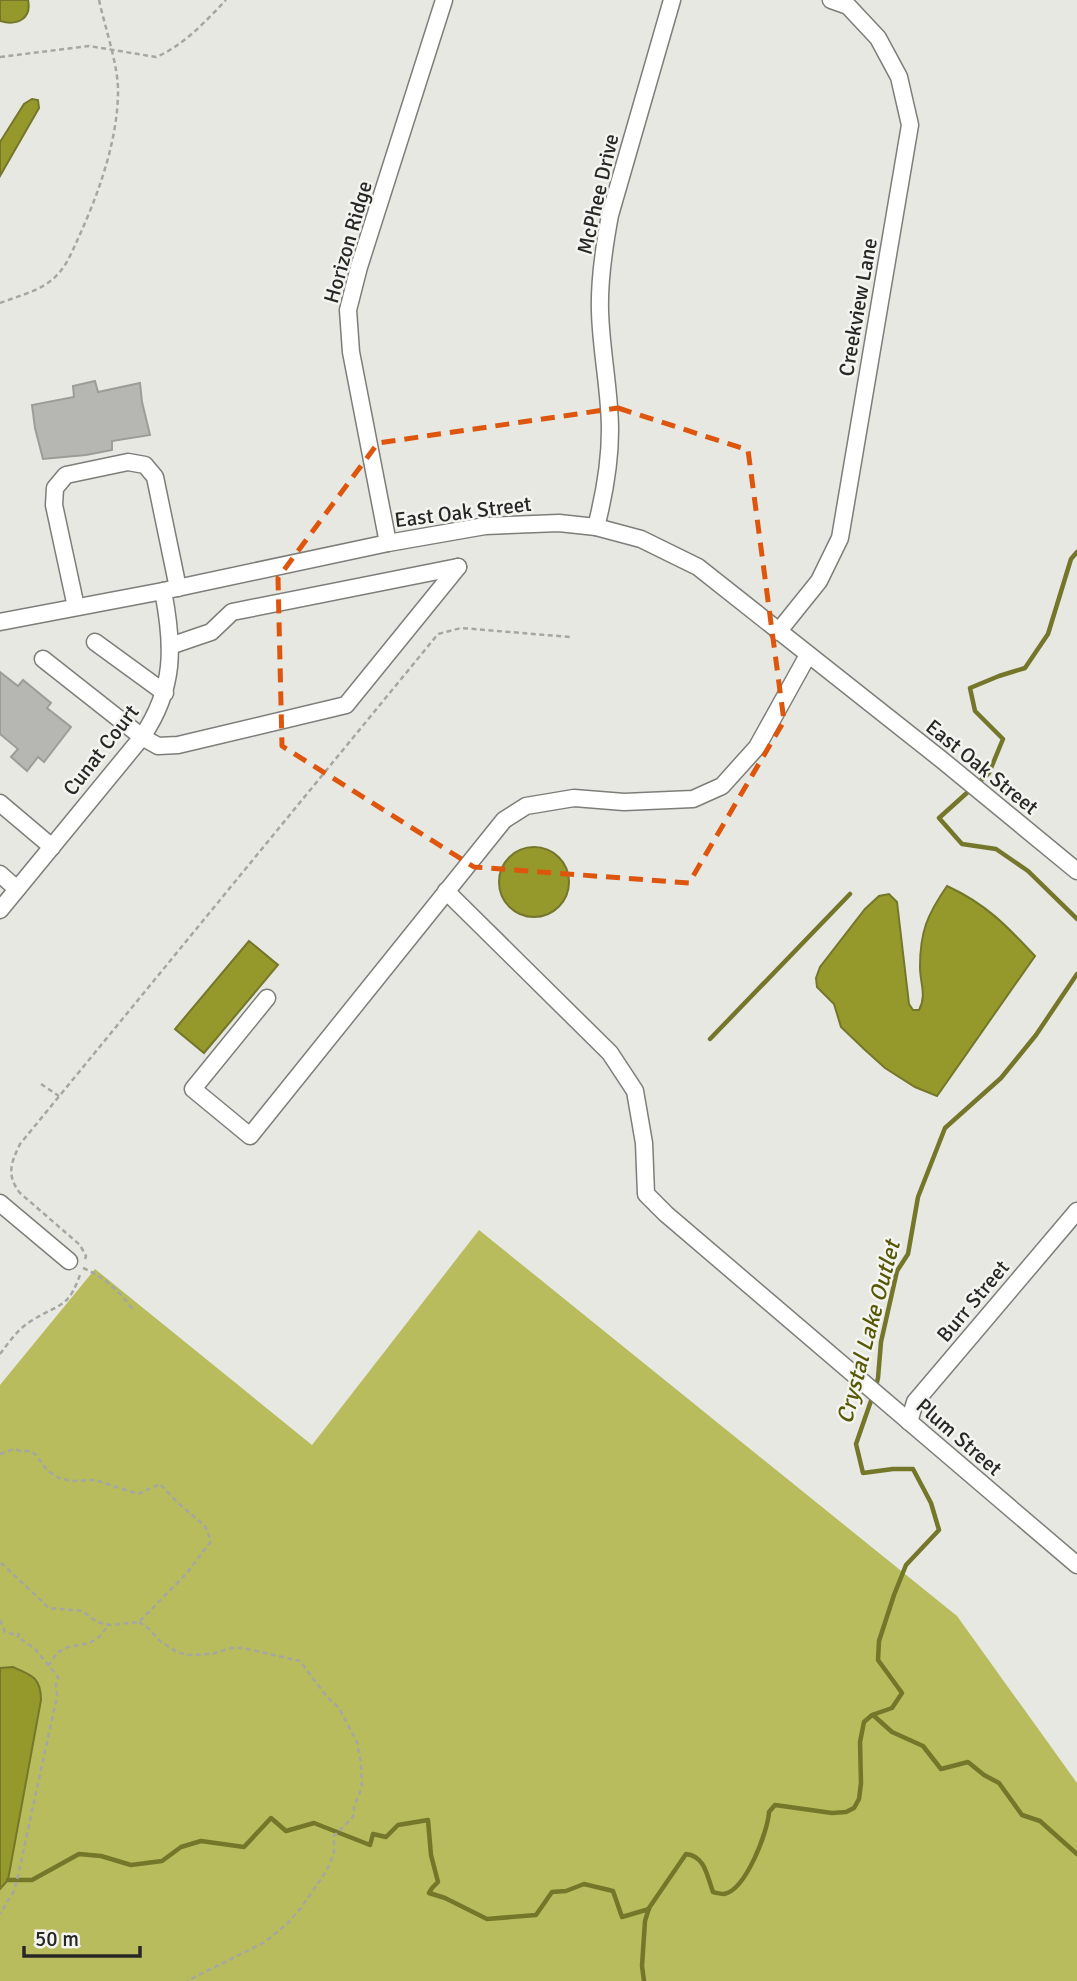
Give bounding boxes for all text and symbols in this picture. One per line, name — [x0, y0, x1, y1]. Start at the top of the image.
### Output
street label: McPhee Drive — [572, 131, 624, 257]
street label: Horizon Ridge — [318, 178, 378, 306]
street label: Creekview Lane — [833, 236, 883, 378]
street label: East Oak Street — [393, 491, 533, 533]
street label: Cunat Court — [57, 699, 145, 801]
street label: East Oak Street — [920, 714, 1044, 820]
water label: Crystal Lake Outlet — [830, 1235, 908, 1427]
street label: Burr Street — [931, 1255, 1015, 1347]
street label: Plum Street — [911, 1393, 1007, 1481]
scale bar — [24, 1914, 140, 1958]
text: 50 m — [35, 1926, 79, 1952]

